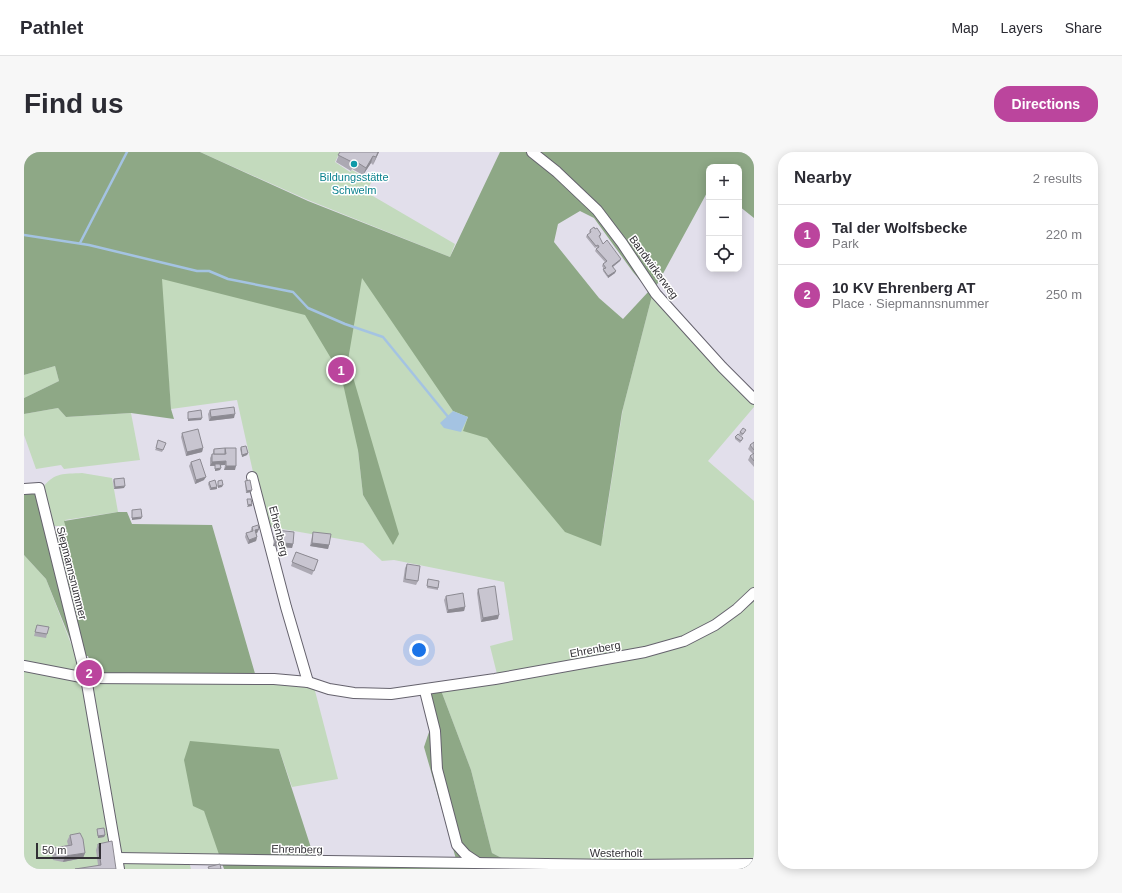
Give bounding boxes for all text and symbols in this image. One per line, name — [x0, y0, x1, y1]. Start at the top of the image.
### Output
text: Pathlet — [20, 17, 83, 38]
text: Map — [951, 20, 979, 36]
text: Layers — [1001, 20, 1043, 36]
text: Share — [1065, 20, 1102, 36]
button: Directions — [994, 86, 1098, 122]
text: Find us — [24, 88, 124, 119]
marker: Bildungsstätte Schwelm — [349, 159, 359, 169]
map controls — [706, 164, 742, 272]
button: + — [706, 164, 742, 200]
text: Nearby — [794, 168, 852, 187]
place label: Bildungsstätte Schwelm — [319, 171, 389, 196]
text: 2 results — [1033, 171, 1082, 186]
button: − — [706, 200, 742, 236]
text: Tal der Wolfsbecke — [832, 219, 967, 236]
text: 1 — [803, 227, 811, 242]
text: 220 m — [1046, 227, 1082, 242]
street label: Bandwirkerweg — [627, 233, 681, 301]
button: locate — [706, 236, 742, 272]
text: Park — [832, 236, 859, 251]
text: 10 KV Ehrenberg AT — [832, 279, 975, 296]
text: 2 — [803, 287, 811, 302]
text: 250 m — [1046, 287, 1082, 302]
text: Place · Siepmannsnummer — [832, 296, 989, 311]
pin: 1 — [328, 355, 354, 385]
street label: Ehrenberg — [267, 505, 291, 557]
street label: Siepmannsnummer — [55, 525, 89, 621]
street label: Ehrenberg — [569, 639, 621, 659]
your location — [409, 640, 429, 660]
pin: 2 — [76, 658, 102, 688]
scale bar — [36, 841, 101, 860]
street label: Ehrenberg — [271, 843, 323, 855]
text: 50 m — [42, 844, 66, 856]
street label: Westerholt — [590, 847, 642, 859]

